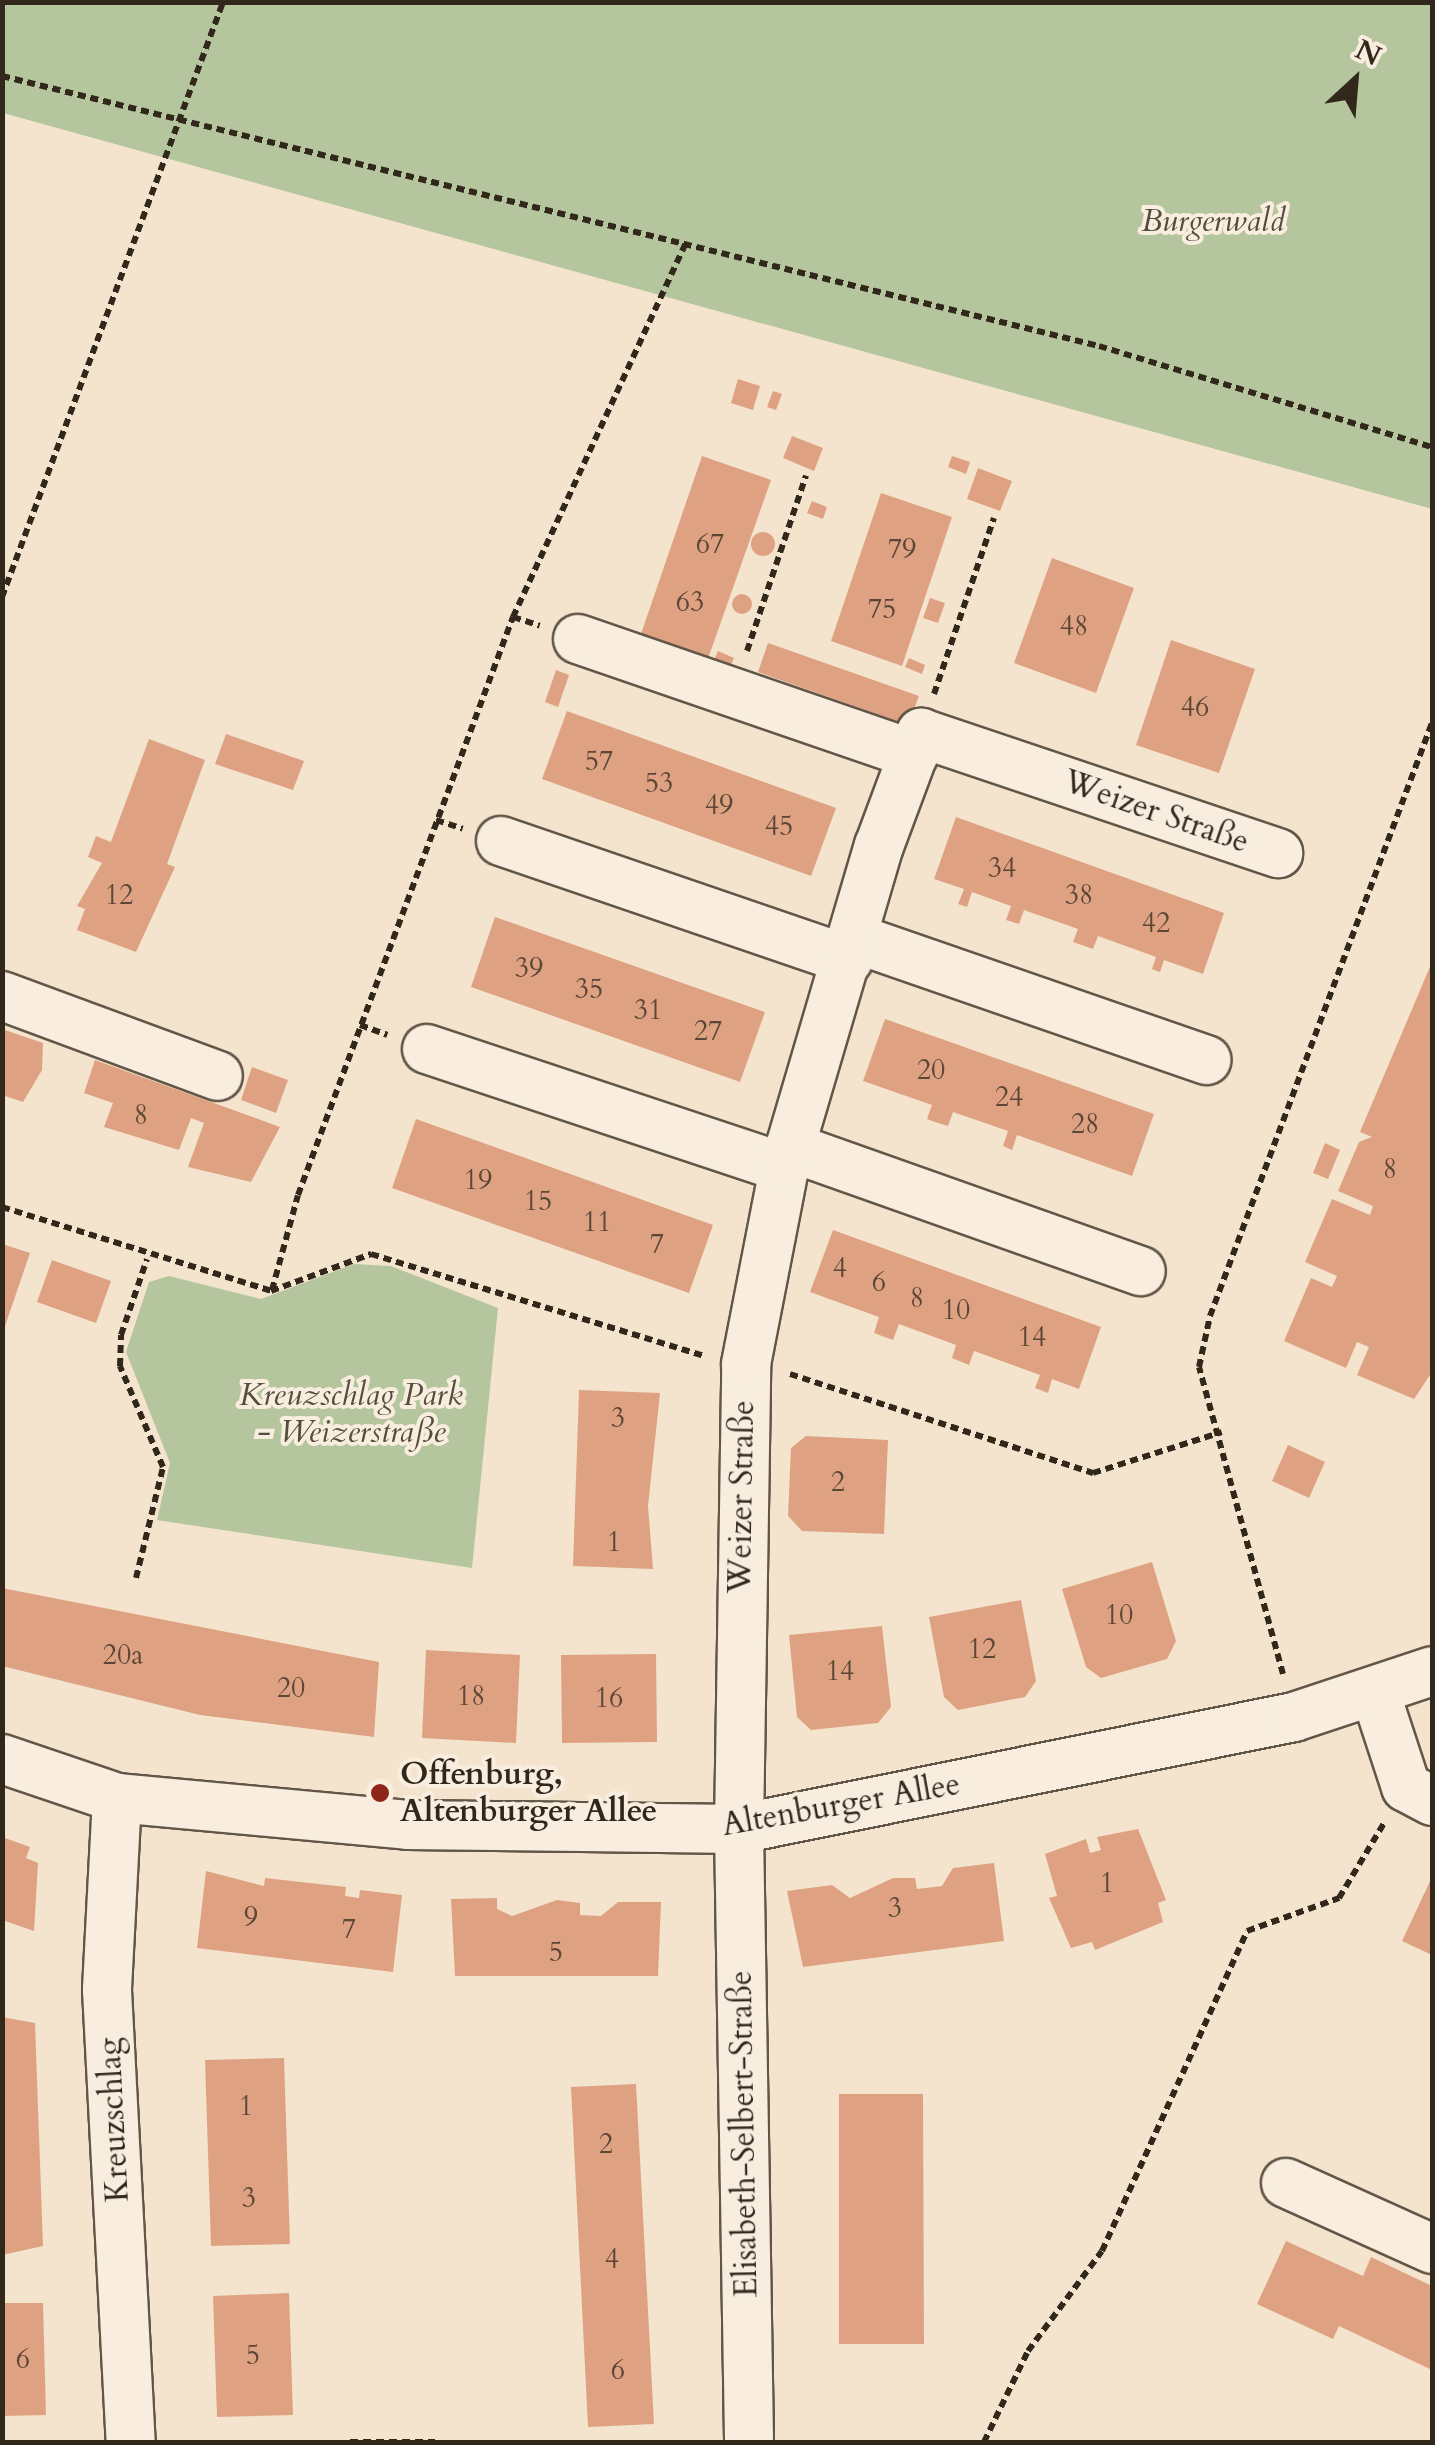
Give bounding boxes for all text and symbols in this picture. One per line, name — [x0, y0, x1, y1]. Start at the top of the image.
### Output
north arrow — [1305, 30, 1405, 130]
text: N — [1349, 31, 1387, 75]
park label: Burgerwald — [1141, 202, 1285, 240]
house number: 67 — [696, 527, 724, 561]
house number: 79 — [888, 532, 916, 566]
house number: 63 — [676, 585, 704, 619]
house number: 75 — [868, 592, 896, 626]
house number: 48 — [1060, 609, 1088, 643]
house number: 46 — [1181, 690, 1209, 724]
house number: 57 — [585, 744, 613, 778]
street label: Weizer Straße — [1058, 762, 1254, 862]
house number: 53 — [645, 766, 673, 800]
house number: 49 — [705, 788, 733, 822]
house number: 45 — [765, 809, 793, 843]
house number: 34 — [988, 851, 1016, 885]
house number: 12 — [105, 878, 133, 912]
house number: 38 — [1065, 878, 1093, 912]
house number: 42 — [1142, 906, 1170, 940]
house number: 39 — [515, 951, 543, 985]
house number: 35 — [575, 972, 603, 1006]
house number: 31 — [634, 993, 662, 1027]
house number: 27 — [694, 1014, 722, 1048]
house number: 20 — [917, 1053, 945, 1087]
house number: 24 — [995, 1080, 1023, 1114]
house number: 8 — [134, 1098, 148, 1132]
house number: 28 — [1071, 1107, 1099, 1141]
house number: 8 — [1383, 1152, 1397, 1186]
house number: 19 — [464, 1163, 492, 1197]
house number: 15 — [524, 1184, 552, 1218]
house number: 11 — [583, 1205, 611, 1239]
house number: 7 — [650, 1227, 664, 1261]
house number: 4 — [833, 1251, 847, 1285]
house number: 6 — [872, 1265, 886, 1299]
house number: 8 — [910, 1281, 924, 1315]
house number: 10 — [942, 1293, 970, 1327]
house number: 14 — [1018, 1320, 1046, 1354]
park label: Kreuzschlag Park - Weizerstraße — [239, 1377, 463, 1452]
street label: Weizer Straße — [721, 1400, 763, 1594]
house number: 3 — [611, 1401, 625, 1435]
house number: 2 — [831, 1465, 845, 1499]
house number: 1 — [607, 1525, 621, 1559]
house number: 10 — [1105, 1598, 1133, 1632]
house number: 12 — [968, 1632, 996, 1666]
house number: 20a — [103, 1638, 143, 1672]
house number: 14 — [826, 1654, 854, 1688]
house number: 20 — [277, 1671, 305, 1705]
house number: 18 — [457, 1679, 485, 1713]
house number: 16 — [595, 1681, 623, 1715]
place label: Offenburg, Altenburger Allee — [400, 1756, 657, 1831]
street label: Altenburger Allee — [719, 1765, 963, 1845]
marker: Offenburg, Altenburger Allee — [369, 1782, 391, 1804]
house number: 1 — [1100, 1866, 1114, 1900]
house number: 3 — [888, 1891, 902, 1925]
house number: 9 — [244, 1900, 258, 1934]
house number: 7 — [342, 1912, 356, 1946]
house number: 5 — [549, 1935, 563, 1969]
street label: Elisabeth-Selbert-Straße — [722, 1970, 766, 2298]
street label: Kreuzschlag — [91, 2037, 137, 2203]
house number: 1 — [239, 2089, 253, 2123]
house number: 2 — [599, 2127, 613, 2161]
house number: 3 — [242, 2181, 256, 2215]
house number: 4 — [605, 2242, 619, 2276]
house number: 5 — [246, 2338, 260, 2372]
house number: 6 — [16, 2342, 30, 2376]
house number: 6 — [611, 2353, 625, 2387]

